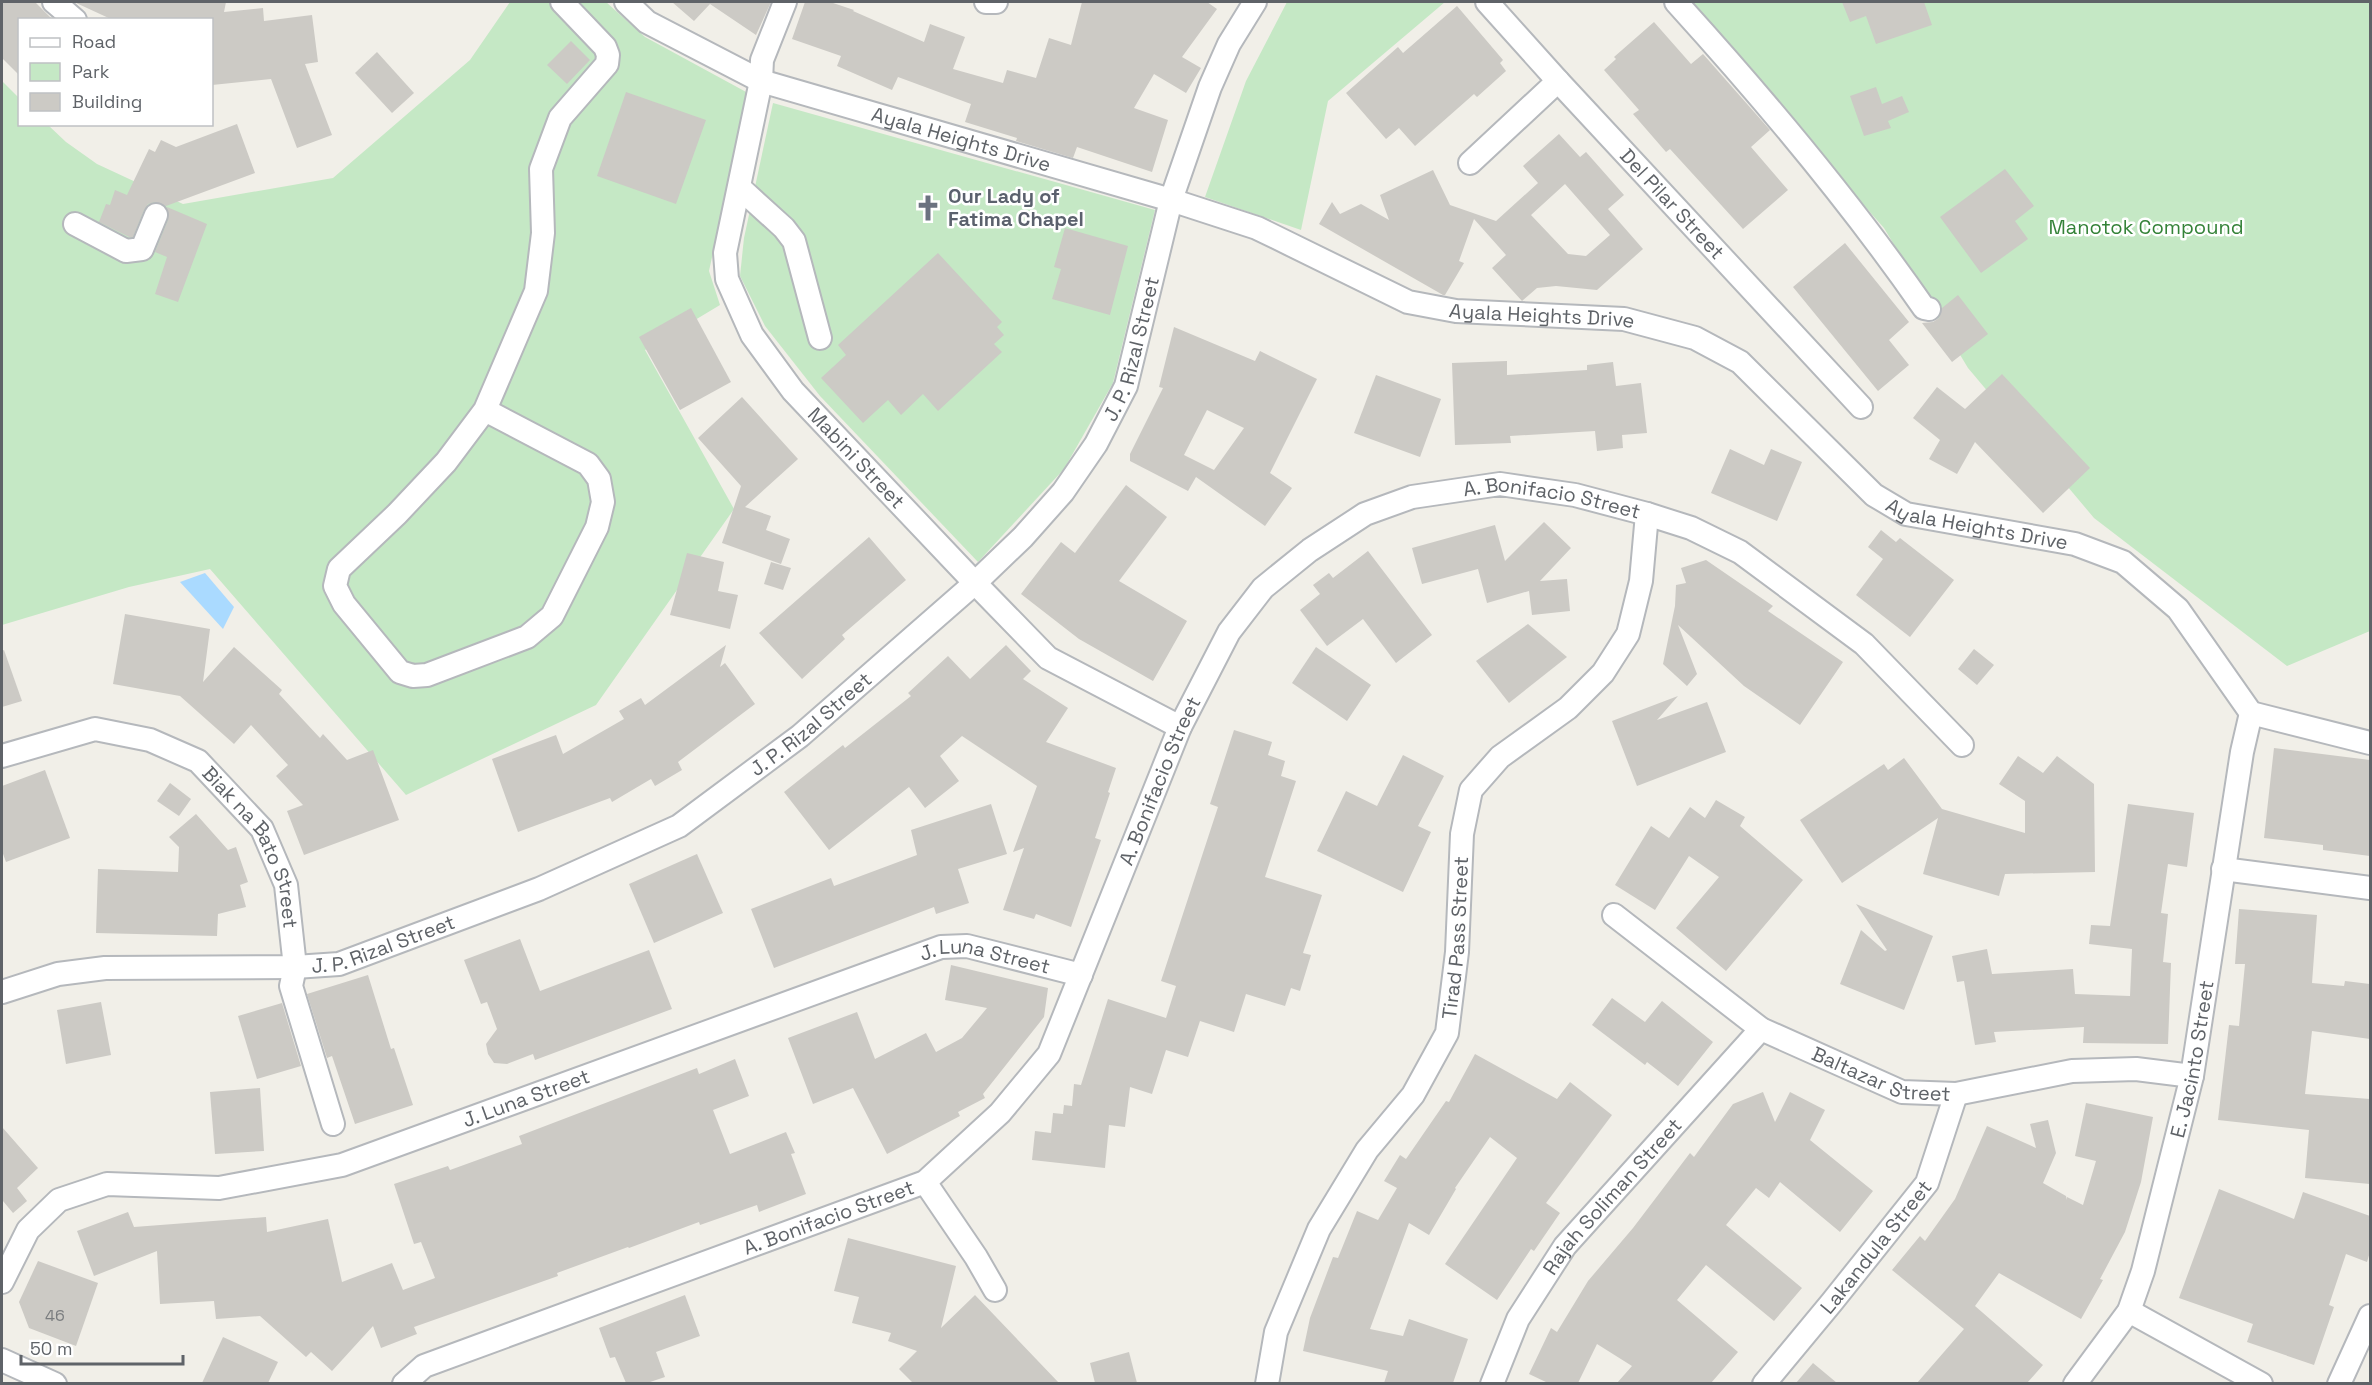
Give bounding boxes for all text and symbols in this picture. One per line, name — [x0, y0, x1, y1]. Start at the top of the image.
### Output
legend — [18, 18, 213, 126]
text: Road — [72, 30, 116, 53]
text: Park — [72, 60, 110, 83]
text: Building — [72, 90, 142, 113]
street label: Ayala Heights Drive — [869, 101, 1054, 177]
street label: Del Pilar Street — [1614, 143, 1730, 265]
place label: Our Lady of Fatima Chapel — [948, 183, 1084, 232]
church icon: Our Lady of Fatima Chapel — [913, 193, 943, 223]
park label: Manotok Compound — [2048, 214, 2244, 240]
street label: J. P. Rizal Street — [1097, 274, 1165, 426]
street label: Ayala Heights Drive — [1447, 297, 1638, 334]
street label: Mabini Street — [802, 402, 911, 514]
street label: A. Bonifacio Street — [1461, 471, 1643, 525]
street label: Ayala Heights Drive — [1881, 492, 2070, 556]
street label: J. P. Rizal Street — [745, 666, 877, 782]
street label: A. Bonifacio Street — [1113, 692, 1207, 869]
street label: Biak na Bato Street — [197, 761, 304, 930]
street label: Tirad Pass Street — [1436, 856, 1474, 1021]
street label: J. P. Rizal Street — [311, 909, 459, 979]
street label: J. Luna Street — [916, 932, 1053, 980]
street label: E. Jacinto Street — [2164, 978, 2220, 1140]
street label: Baltazar Street — [1808, 1040, 1951, 1107]
street label: J. Luna Street — [459, 1063, 593, 1133]
street label: Rajah Soliman Street — [1537, 1113, 1687, 1280]
street label: A. Bonifacio Street — [740, 1174, 918, 1261]
street label: Lakandula Street — [1814, 1175, 1937, 1319]
house number: 46 — [45, 1305, 65, 1326]
scale bar — [21, 1328, 183, 1366]
text: 50 m — [30, 1337, 72, 1360]

